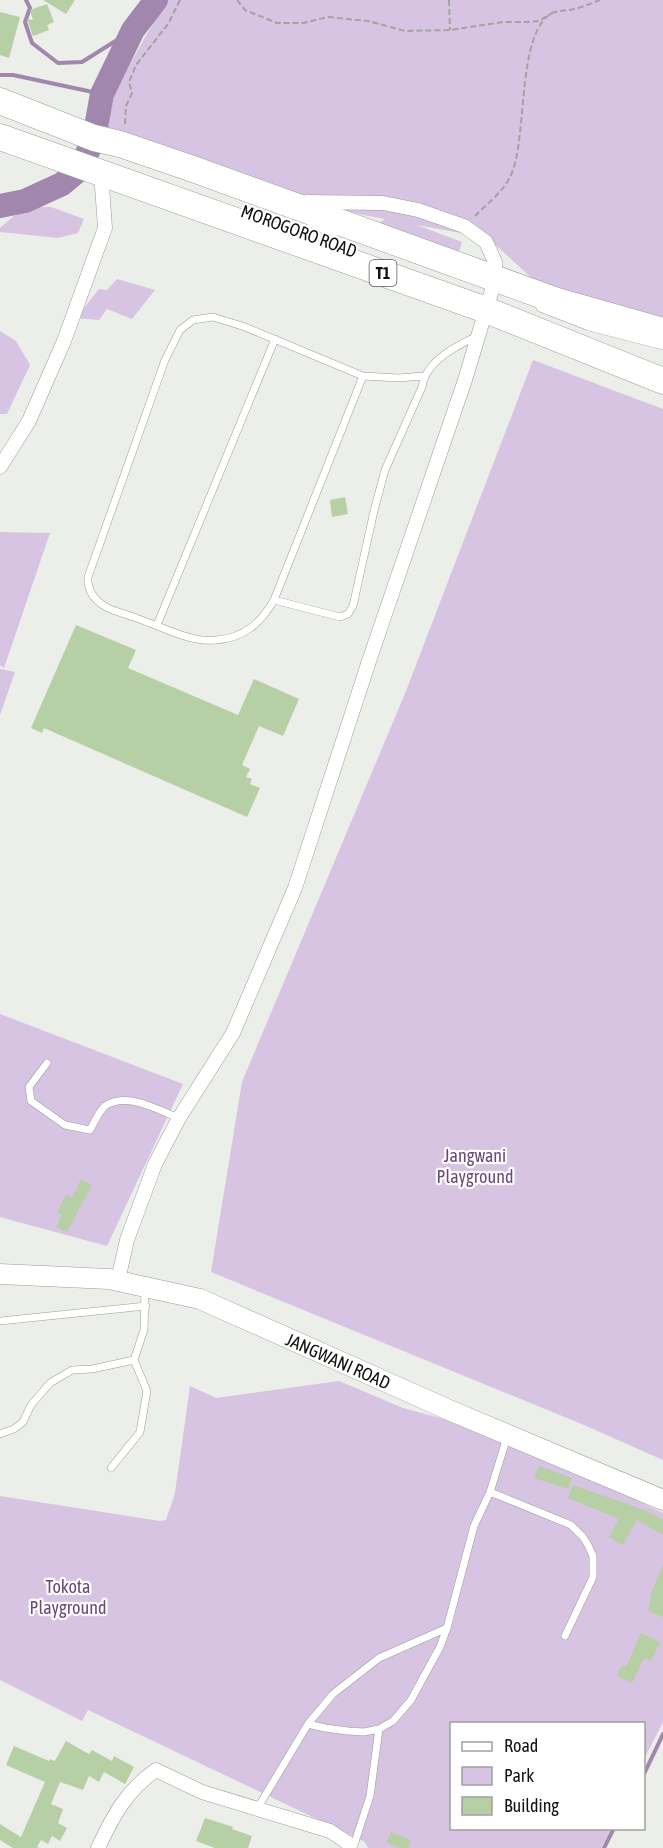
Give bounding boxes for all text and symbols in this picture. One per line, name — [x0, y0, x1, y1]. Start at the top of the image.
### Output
street label: MOROGORO ROAD — [238, 200, 360, 262]
road number: T1 — [370, 260, 397, 286]
park label: Jangwani Playground — [437, 1145, 513, 1187]
street label: JANGWANI ROAD — [282, 1329, 394, 1393]
park label: Tokota Playground — [30, 1576, 106, 1618]
legend — [450, 1722, 645, 1830]
text: Road — [504, 1735, 538, 1756]
text: Park — [504, 1765, 534, 1786]
text: Building — [504, 1795, 559, 1816]

